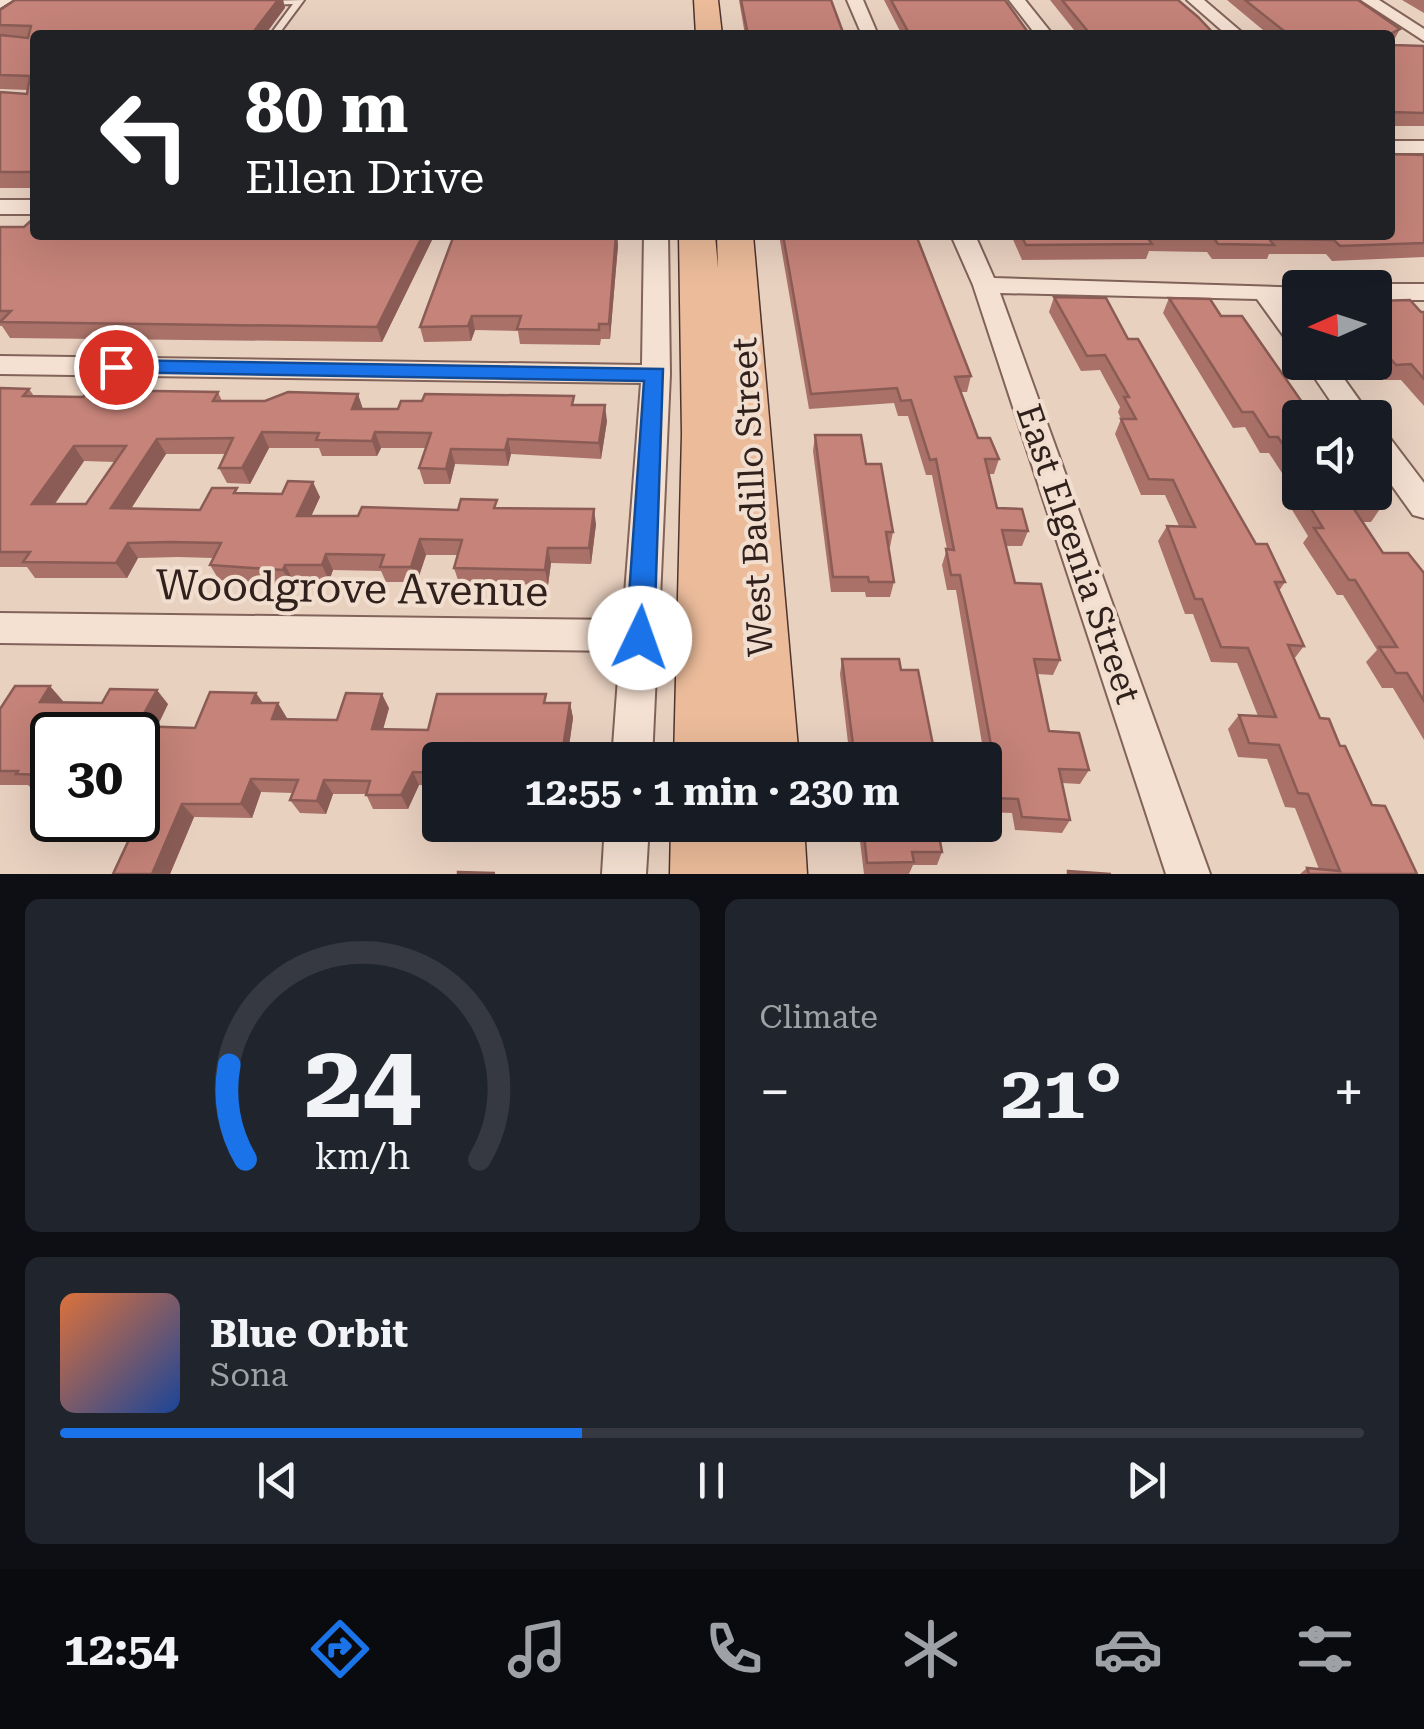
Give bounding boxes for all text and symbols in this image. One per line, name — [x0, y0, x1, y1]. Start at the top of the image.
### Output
text: 80 m — [245, 67, 409, 149]
icon: left — [80, 70, 210, 200]
text: Ellen Drive — [245, 151, 484, 204]
north arrow — [1282, 270, 1392, 380]
map controls — [1282, 270, 1392, 510]
pin — [74, 325, 159, 410]
street label: West Badillo Street — [724, 336, 782, 658]
icon: arrive — [89, 340, 144, 395]
street label: East Elgenia Street — [1008, 399, 1148, 709]
button: sound — [1282, 400, 1392, 510]
street label: Woodgrove Avenue — [155, 560, 549, 616]
position arrow — [588, 586, 692, 690]
speed limit sign: 30 — [30, 712, 160, 842]
text: 12:55 · 1 min · 230 m — [525, 770, 899, 814]
text: Climate — [760, 998, 878, 1036]
text: 24 — [304, 1021, 420, 1142]
text: 21° — [1001, 1048, 1122, 1136]
text: − — [760, 1060, 790, 1124]
text: + — [1333, 1060, 1364, 1124]
text: km/h — [314, 1136, 410, 1178]
text: Blue Orbit — [210, 1312, 408, 1356]
text: Sona — [210, 1356, 288, 1394]
icon: previous — [250, 1453, 305, 1508]
icon: pause — [684, 1453, 739, 1508]
icon: next — [1119, 1453, 1174, 1508]
icon: directions — [305, 1614, 375, 1684]
icon: music — [502, 1614, 572, 1684]
icon: phone — [699, 1614, 769, 1684]
icon: climate — [896, 1614, 966, 1684]
icon: car — [1093, 1614, 1163, 1684]
icon: filters — [1290, 1614, 1360, 1684]
text: 12:54 — [64, 1623, 178, 1676]

